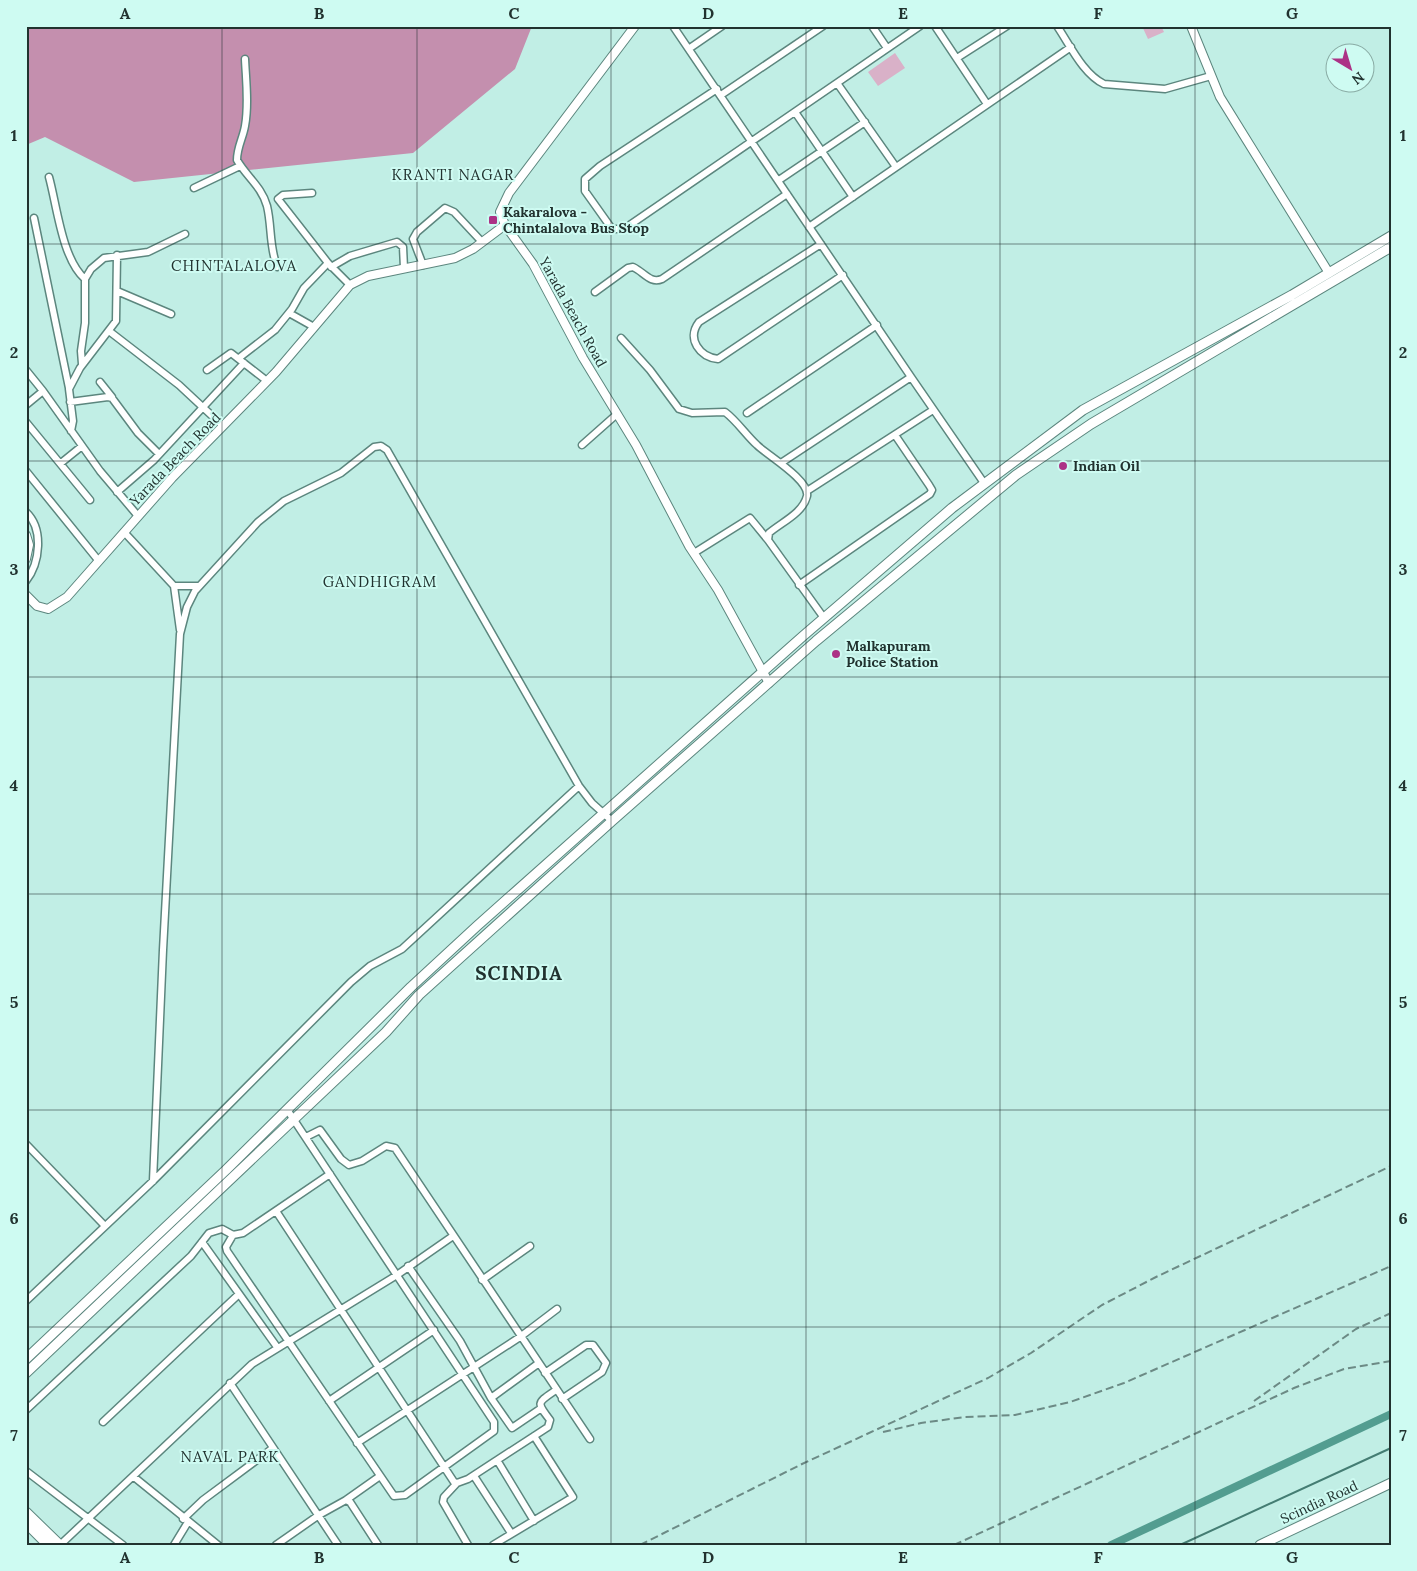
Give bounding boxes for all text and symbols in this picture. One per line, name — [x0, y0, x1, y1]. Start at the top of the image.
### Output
text: A — [120, 3, 131, 23]
text: B — [314, 3, 325, 23]
text: C — [508, 3, 520, 23]
text: D — [702, 3, 714, 23]
text: E — [898, 3, 908, 23]
text: F — [1093, 3, 1103, 23]
text: G — [1286, 3, 1298, 23]
north arrow — [1324, 42, 1374, 92]
text: N — [1348, 68, 1368, 89]
text: 1 — [11, 125, 17, 145]
text: 1 — [1400, 125, 1406, 145]
district label: KRANTI NAGAR — [392, 165, 514, 184]
place label: Kakaralova - Chintalalova Bus Stop — [503, 203, 649, 237]
marker: Kakaralova - Chintalalova Bus Stop — [487, 214, 499, 226]
street label: Yarada Beach Road — [535, 253, 611, 370]
district label: CHINTALALOVA — [171, 256, 297, 275]
text: 2 — [10, 342, 18, 362]
text: 2 — [1399, 342, 1407, 362]
street label: Yarada Beach Road — [125, 408, 224, 510]
place label: Indian Oil — [1073, 457, 1140, 475]
marker: Indian Oil — [1057, 460, 1069, 472]
text: 3 — [10, 559, 19, 579]
text: 3 — [1399, 559, 1408, 579]
district label: GANDHIGRAM — [323, 572, 437, 591]
place label: Malkapuram Police Station — [846, 637, 939, 671]
marker: Malkapuram Police Station — [830, 648, 842, 660]
text: 4 — [10, 775, 19, 795]
text: 4 — [1399, 775, 1408, 795]
district label: SCINDIA — [475, 961, 563, 985]
text: 5 — [10, 992, 19, 1012]
text: 5 — [1399, 992, 1408, 1012]
text: 6 — [9, 1208, 19, 1228]
text: 6 — [1398, 1208, 1408, 1228]
text: 7 — [10, 1425, 18, 1445]
text: 7 — [1399, 1425, 1407, 1445]
district label: NAVAL PARK — [180, 1447, 280, 1466]
street label: Scindia Road — [1277, 1476, 1361, 1528]
text: A — [120, 1547, 131, 1567]
text: B — [314, 1547, 325, 1567]
text: C — [508, 1547, 520, 1567]
text: D — [702, 1547, 714, 1567]
text: E — [898, 1547, 908, 1567]
text: F — [1093, 1547, 1103, 1567]
text: G — [1286, 1547, 1298, 1567]

